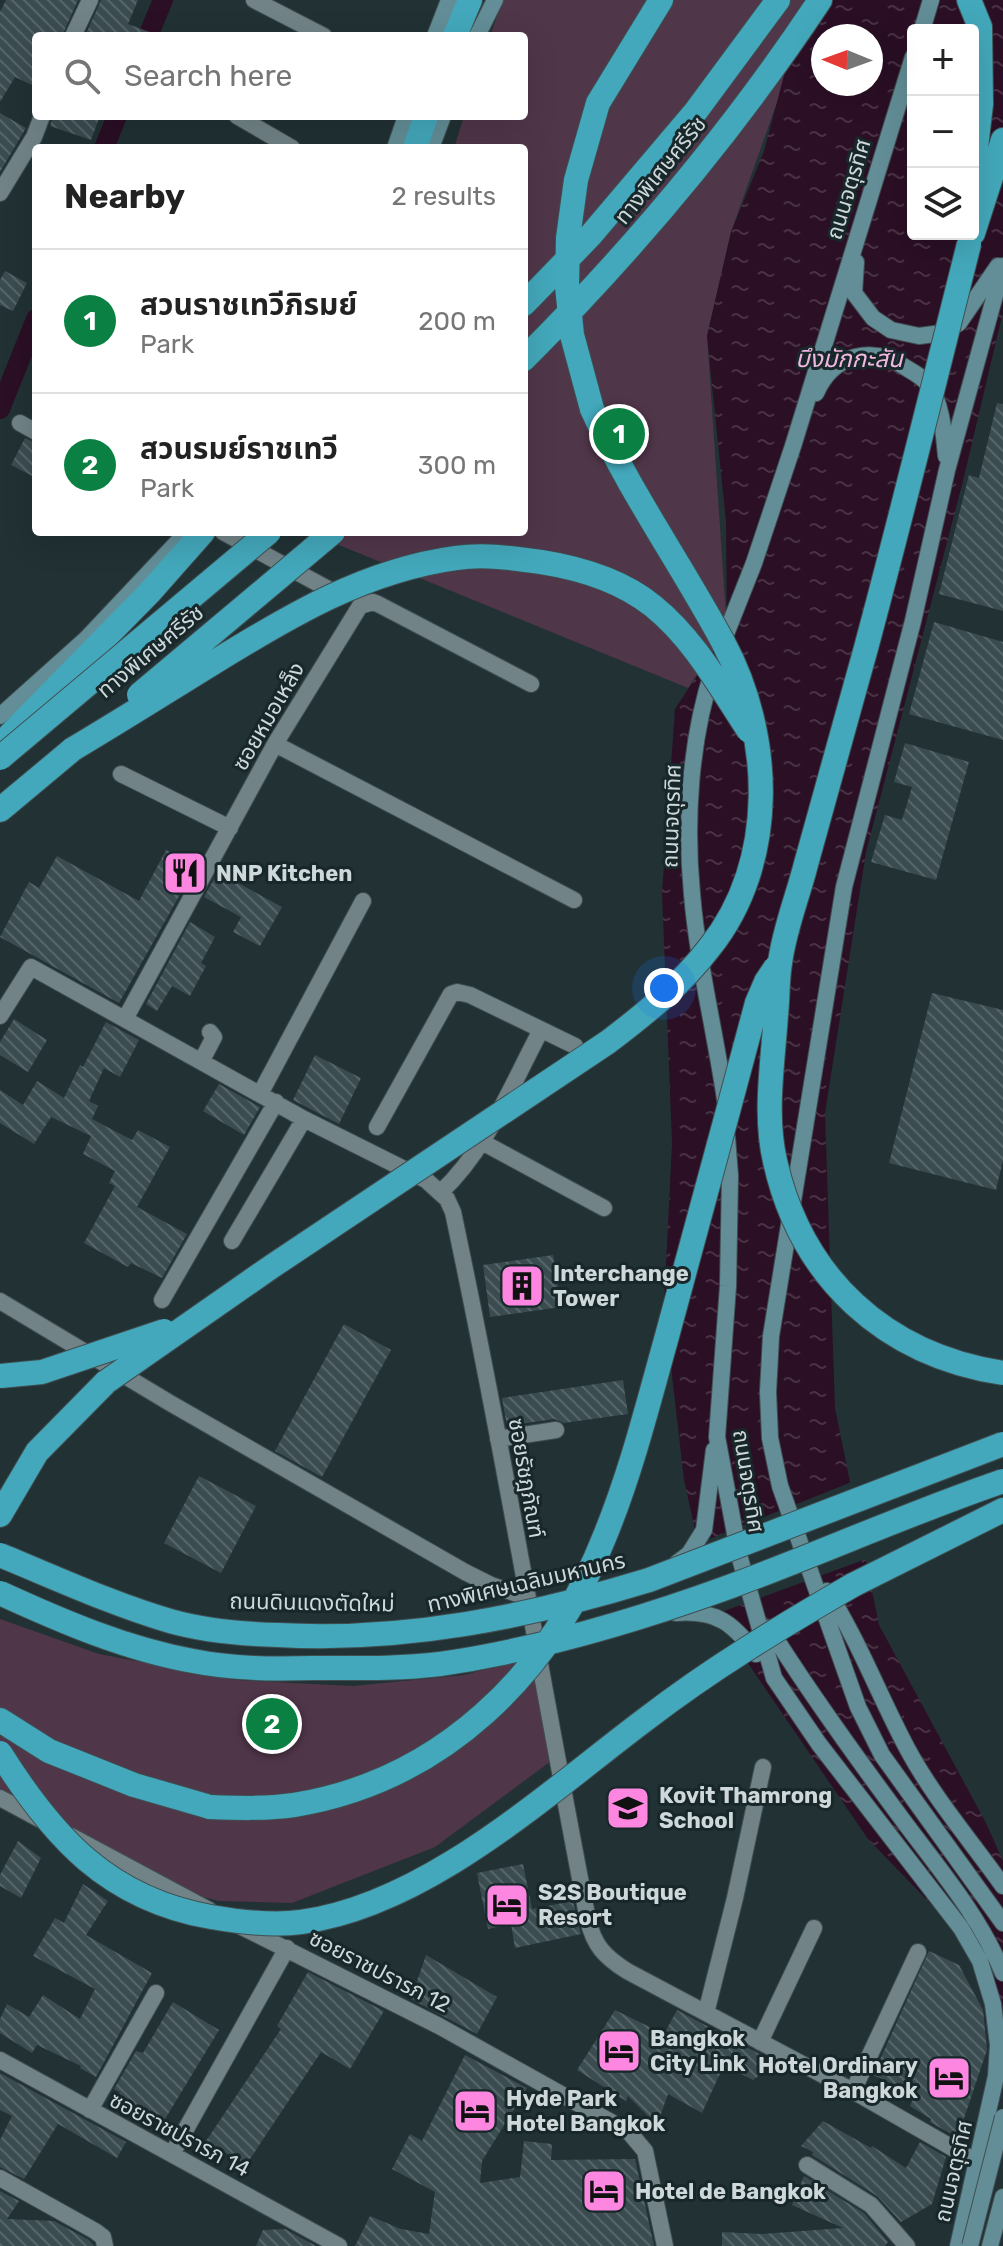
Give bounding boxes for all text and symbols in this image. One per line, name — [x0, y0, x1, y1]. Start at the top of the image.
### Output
north arrow — [811, 24, 883, 96]
map controls — [907, 24, 979, 240]
button: + — [907, 24, 979, 96]
search box — [32, 32, 528, 120]
icon: search — [60, 54, 104, 98]
text: Search here — [124, 58, 292, 94]
button: − — [907, 96, 979, 168]
street label: ทางพิเศษศรีรัช — [609, 111, 712, 230]
street label: ถนนจตุรทิศ — [820, 136, 877, 243]
button: layers — [907, 168, 979, 240]
text: Nearby — [64, 176, 185, 217]
text: 2 results — [392, 181, 496, 212]
text: สวนราชเทวีภิรมย์ — [140, 287, 357, 323]
text: 1 — [84, 306, 96, 337]
text: 200 m — [418, 306, 496, 337]
text: Park — [140, 329, 194, 360]
water label: บึงมักกะสัน — [795, 345, 904, 373]
pin: 1 — [593, 404, 645, 464]
text: สวนรมย์ราชเทวี — [140, 431, 338, 467]
text: 2 — [82, 450, 98, 481]
text: 300 m — [418, 450, 496, 481]
text: Park — [140, 473, 194, 504]
street label: ทางพิเศษศรีรัช — [91, 599, 209, 704]
street label: ซอยหมอเหล็ง — [227, 657, 310, 775]
street label: ถนนจตุรทิศ — [656, 764, 687, 868]
restaurant icon: NNP Kitchen — [161, 849, 209, 897]
place label: NNP Kitchen — [216, 860, 352, 887]
your location — [644, 968, 684, 1008]
place label: Interchange Tower — [553, 1260, 689, 1312]
building icon: Interchange Tower — [498, 1262, 546, 1310]
street label: ซอยรัชฎภัณฑ์ — [503, 1416, 550, 1540]
street label: ถนนจตุรทิศ — [727, 1428, 770, 1534]
street label: ทางพิเศษเฉลิมมหานคร — [425, 1547, 628, 1618]
street label: ถนนดินแดงตัดใหม่ — [229, 1588, 395, 1617]
pin: 2 — [246, 1694, 298, 1754]
place label: Kovit Thamrong School — [659, 1782, 832, 1834]
school or university icon: Kovit Thamrong School — [604, 1784, 652, 1832]
place label: S2S Boutique Resort — [538, 1879, 687, 1931]
hotel icon: S2S Boutique Resort — [483, 1881, 531, 1929]
street label: ซอยราชปรารภ 12 — [305, 1924, 455, 2019]
place label: Bangkok City Link — [650, 2025, 746, 2077]
hotel icon: Bangkok City Link — [595, 2027, 643, 2075]
place label: Hotel Ordinary Bangkok — [758, 2052, 918, 2104]
hotel icon: Hotel Ordinary Bangkok — [925, 2054, 973, 2102]
place label: Hyde Park Hotel Bangkok — [506, 2085, 665, 2137]
street label: ซอยราชปรารภ 14 — [105, 2086, 255, 2183]
hotel icon: Hyde Park Hotel Bangkok — [451, 2087, 499, 2135]
street label: ถนนจตุรทิศ — [929, 2117, 978, 2225]
hotel icon: Hotel de Bangkok — [580, 2167, 628, 2215]
place label: Hotel de Bangkok — [635, 2178, 826, 2205]

